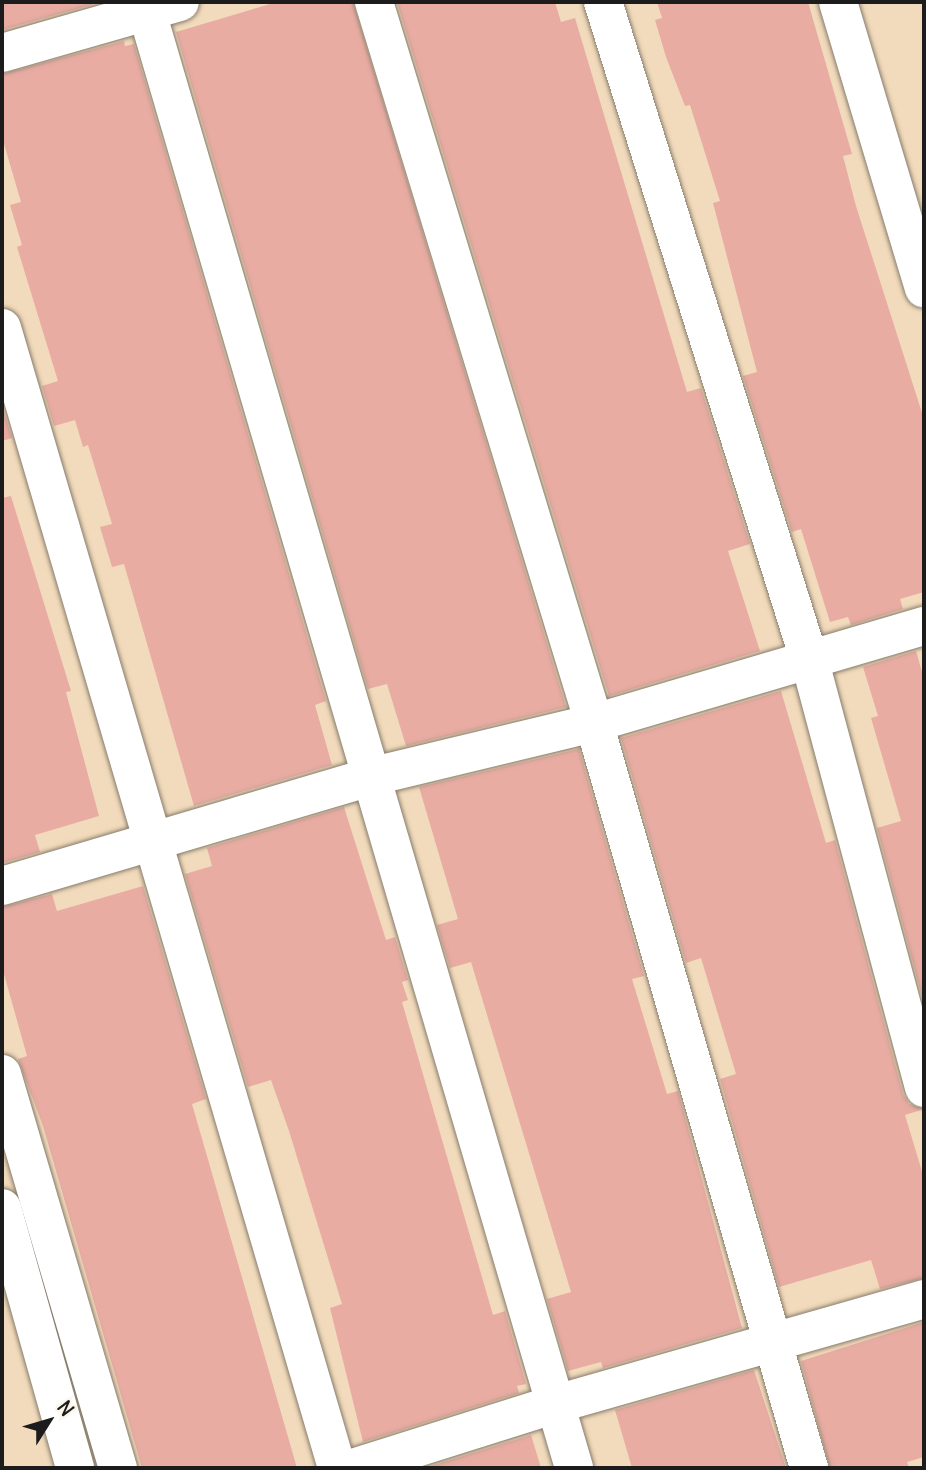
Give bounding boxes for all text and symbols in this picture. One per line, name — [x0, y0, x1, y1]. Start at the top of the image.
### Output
north arrow — [14, 1386, 84, 1456]
text: N — [52, 1396, 79, 1421]

